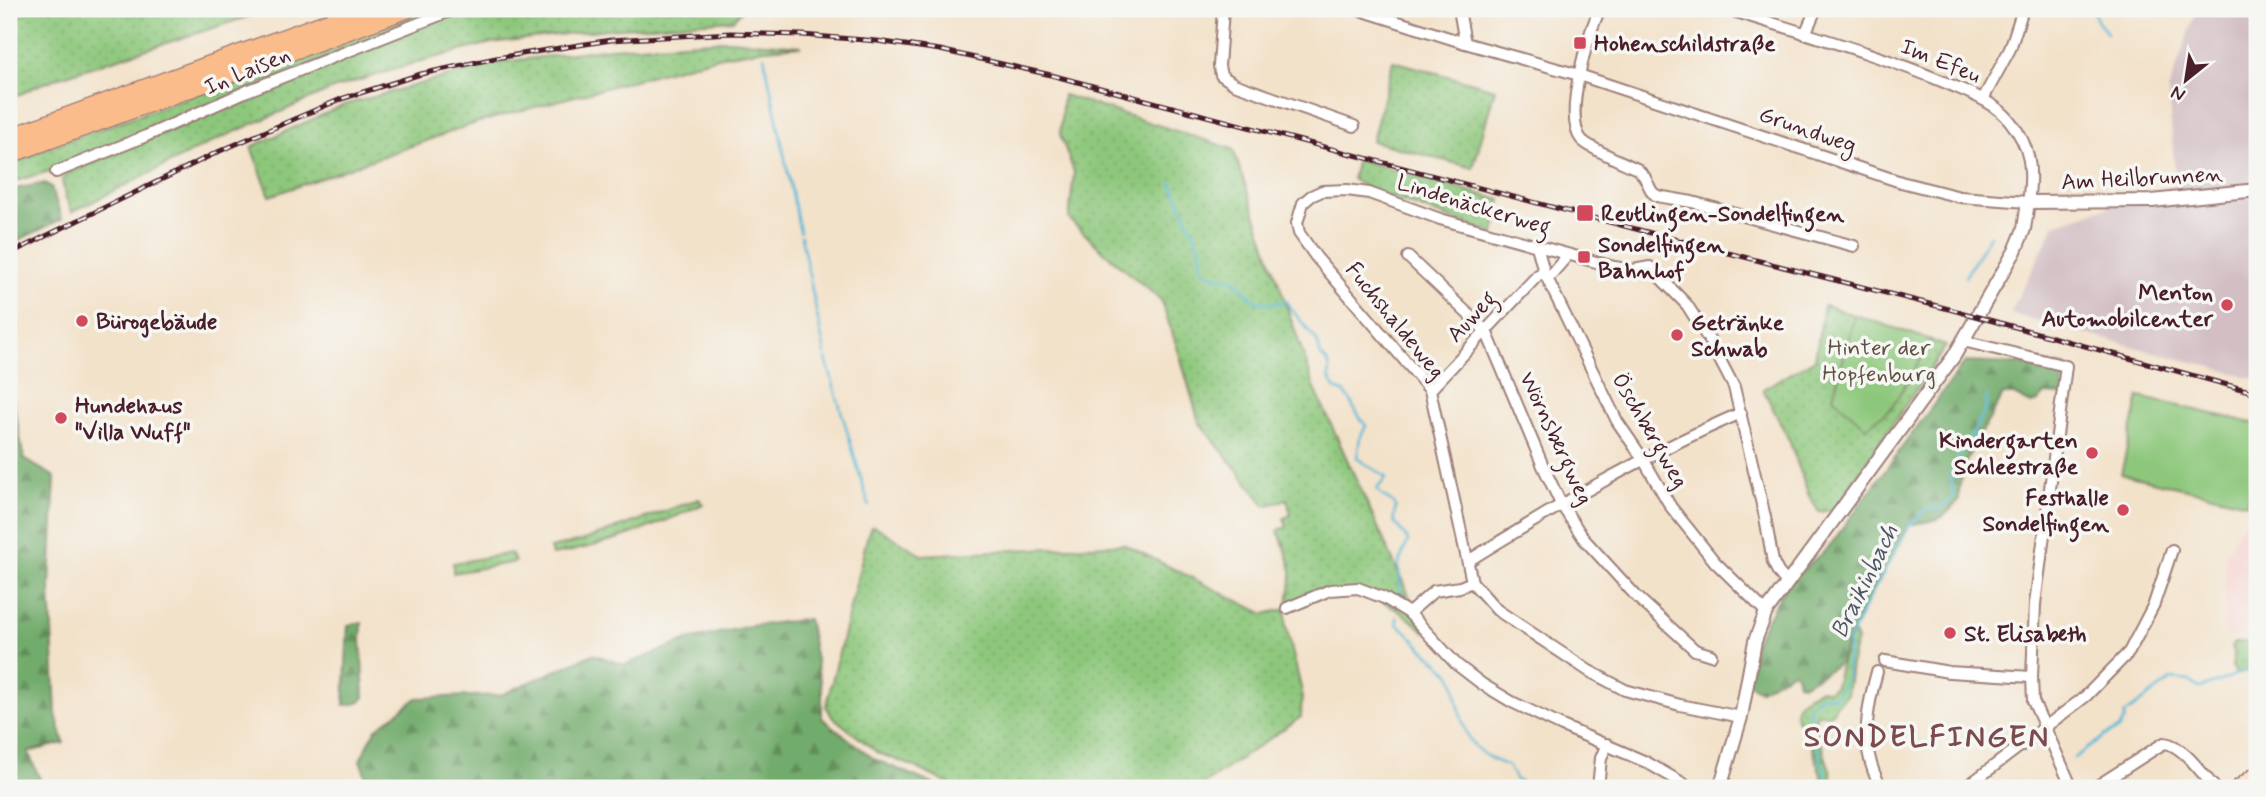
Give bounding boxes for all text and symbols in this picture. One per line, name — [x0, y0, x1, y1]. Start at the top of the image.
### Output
place label: Hohenschildstraße — [1594, 30, 1776, 60]
street label: Im Efeu — [1896, 32, 1985, 91]
marker: Hohenschildstraße — [1572, 35, 1588, 51]
street label: In Laisen — [200, 40, 295, 103]
north arrow — [2150, 46, 2220, 116]
text: N — [2167, 79, 2190, 107]
street label: Grundweg — [1754, 100, 1860, 163]
street label: Am Heilbrunnen — [2060, 160, 2224, 198]
street label: Lindenäckerweg — [1392, 168, 1554, 245]
place label: Reutlingen-Sondelfingen — [1601, 200, 1845, 233]
marker: Reutlingen-Sondelfingen — [1575, 203, 1595, 223]
place label: Sondelfingen Bahnhof — [1598, 231, 1726, 287]
marker: Sondelfingen Bahnhof — [1576, 249, 1592, 265]
street label: Fuchshaldeweg — [1338, 256, 1451, 386]
place label: Menton Automobilcenter — [2041, 279, 2214, 335]
street label: Auweg — [1441, 285, 1506, 351]
marker: Menton Automobilcenter — [2219, 297, 2235, 313]
place label: Bürogebäude — [96, 308, 217, 338]
place label: Getränke Schwab — [1691, 309, 1785, 365]
marker: Bürogebäude — [74, 313, 90, 329]
marker: Getränke Schwab — [1669, 327, 1685, 343]
park label: Hinter der Hopfenburg — [1822, 334, 1936, 390]
street label: Wörnsbergweg — [1509, 367, 1599, 511]
street label: Öschbergweg — [1602, 368, 1695, 495]
place label: Hundehaus "Villa Wuff" — [75, 392, 191, 448]
marker: Hundehaus "Villa Wuff" — [53, 410, 69, 426]
place label: Kindergarten Schleestraße — [1939, 427, 2079, 483]
marker: Kindergarten Schleestraße — [2084, 445, 2100, 461]
place label: Festhalle Sondelfingen — [1982, 484, 2110, 543]
marker: Festhalle Sondelfingen — [2115, 502, 2131, 518]
water label: Braikinbach — [1825, 520, 1906, 644]
place label: St. Elisabeth — [1964, 620, 2087, 650]
marker: St. Elisabeth — [1942, 625, 1958, 641]
district label: SONDELFINGEN — [1804, 718, 2050, 757]

